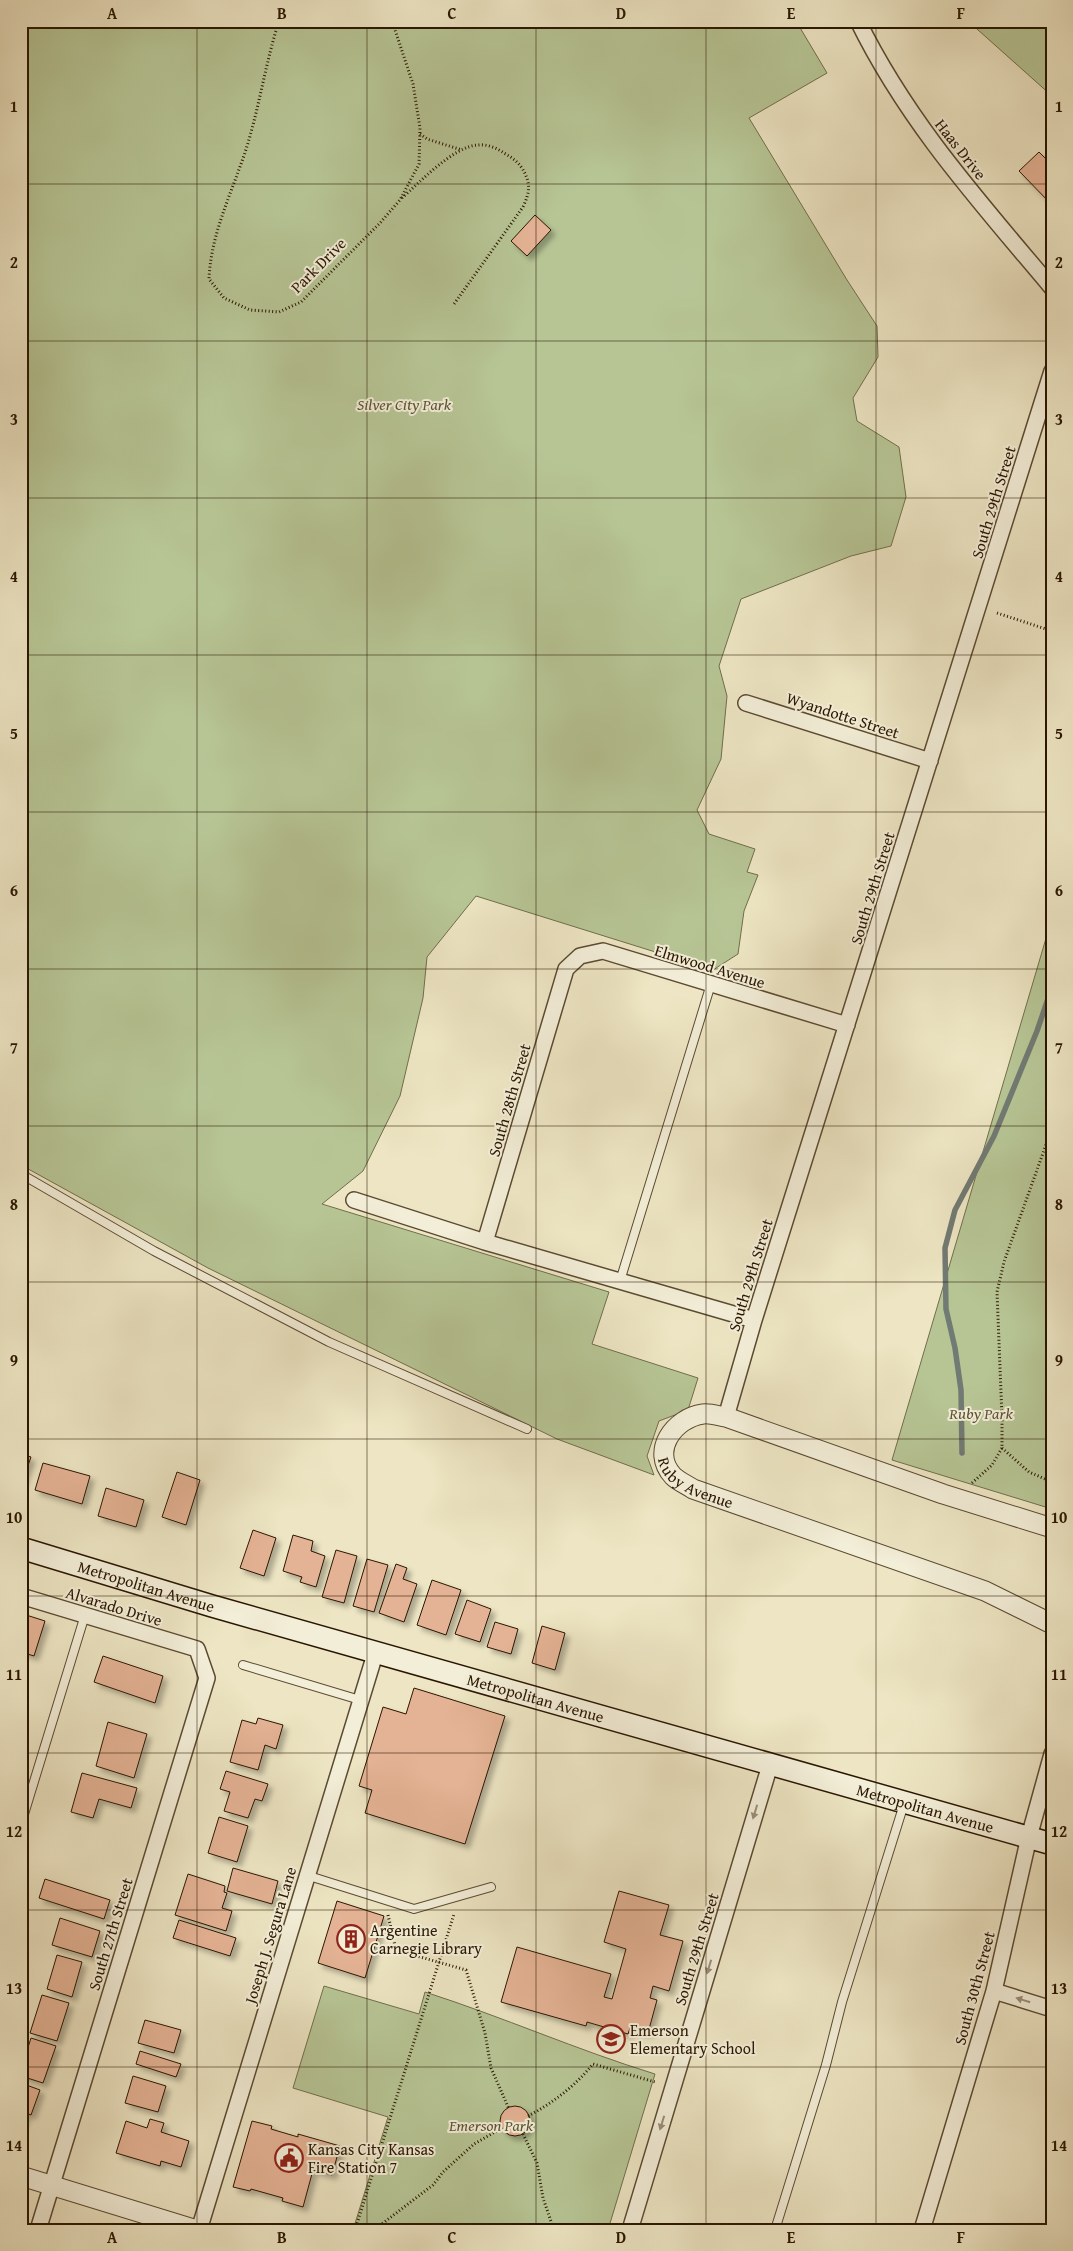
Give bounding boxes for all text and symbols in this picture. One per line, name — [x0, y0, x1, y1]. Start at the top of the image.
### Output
text: A — [107, 1, 118, 25]
text: B — [277, 1, 287, 25]
text: C — [447, 1, 457, 25]
text: D — [616, 1, 626, 25]
text: E — [787, 1, 796, 25]
text: F — [957, 1, 965, 25]
text: 1 — [10, 94, 18, 118]
text: 1 — [1055, 94, 1063, 118]
street label: Haas Drive — [930, 113, 992, 185]
street label: Park Drive — [285, 232, 351, 298]
text: 2 — [10, 250, 18, 274]
text: 2 — [1055, 250, 1063, 274]
park label: Silver City Park — [357, 392, 452, 416]
text: 3 — [10, 407, 18, 431]
text: 3 — [1055, 407, 1063, 431]
street label: South 29th Street — [964, 442, 1022, 561]
text: 4 — [10, 564, 18, 588]
text: 4 — [1055, 564, 1063, 588]
street label: Wyandotte Street — [783, 685, 903, 745]
text: 5 — [10, 721, 18, 745]
text: 5 — [1055, 721, 1063, 745]
street label: South 29th Street — [843, 828, 901, 947]
text: 6 — [10, 878, 18, 902]
text: 6 — [1055, 878, 1063, 902]
street label: Elmwood Avenue — [652, 938, 768, 994]
text: 7 — [10, 1035, 18, 1059]
text: 7 — [1055, 1035, 1063, 1059]
street label: South 28th Street — [481, 1040, 537, 1159]
text: 8 — [10, 1192, 18, 1216]
text: 8 — [1055, 1192, 1063, 1216]
street label: South 29th Street — [721, 1215, 779, 1334]
text: 9 — [10, 1348, 18, 1372]
text: 9 — [1055, 1348, 1063, 1372]
park label: Ruby Park — [948, 1401, 1013, 1425]
street label: Ruby Avenue — [652, 1454, 737, 1514]
text: 10 — [6, 1505, 22, 1529]
text: 10 — [1051, 1505, 1067, 1529]
street label: Metropolitan Avenue — [75, 1554, 218, 1618]
street label: Alvarado Drive — [63, 1580, 165, 1632]
text: 11 — [6, 1662, 22, 1686]
text: 11 — [1051, 1662, 1067, 1686]
street label: Metropolitan Avenue — [464, 1667, 607, 1729]
street label: Metropolitan Avenue — [854, 1777, 997, 1839]
one-way arrow — [751, 1804, 759, 1819]
text: 12 — [6, 1819, 22, 1843]
text: 12 — [1051, 1819, 1067, 1843]
street label: Joseph J. Segura Lane — [237, 1864, 302, 2008]
street label: South 27th Street — [81, 1874, 139, 1993]
street label: South 29th Street — [667, 1889, 725, 2008]
place label: Argentine Carnegie Library — [370, 1918, 482, 1960]
building icon: Argentine Carnegie Library — [336, 1924, 366, 1954]
street label: South 30th Street — [947, 1928, 1001, 2048]
one-way arrow — [704, 1960, 712, 1975]
text: 13 — [6, 1976, 22, 2000]
text: 13 — [1051, 1976, 1067, 2000]
one-way arrow — [1015, 1995, 1030, 2003]
place label: Emerson Elementary School — [630, 2018, 756, 2060]
school or university icon: Emerson Elementary School — [596, 2024, 626, 2054]
park label: Emerson Park — [448, 2113, 534, 2137]
one-way arrow — [657, 2116, 665, 2131]
text: 14 — [6, 2133, 22, 2157]
text: 14 — [1051, 2133, 1067, 2157]
place label: Kansas City Kansas Fire Station 7 — [308, 2137, 434, 2179]
public building icon: Kansas City Kansas Fire Station 7 — [274, 2143, 304, 2173]
text: A — [107, 2225, 118, 2249]
text: B — [277, 2225, 287, 2249]
text: C — [447, 2225, 457, 2249]
text: D — [616, 2225, 626, 2249]
text: E — [787, 2225, 796, 2249]
text: F — [957, 2225, 965, 2249]

